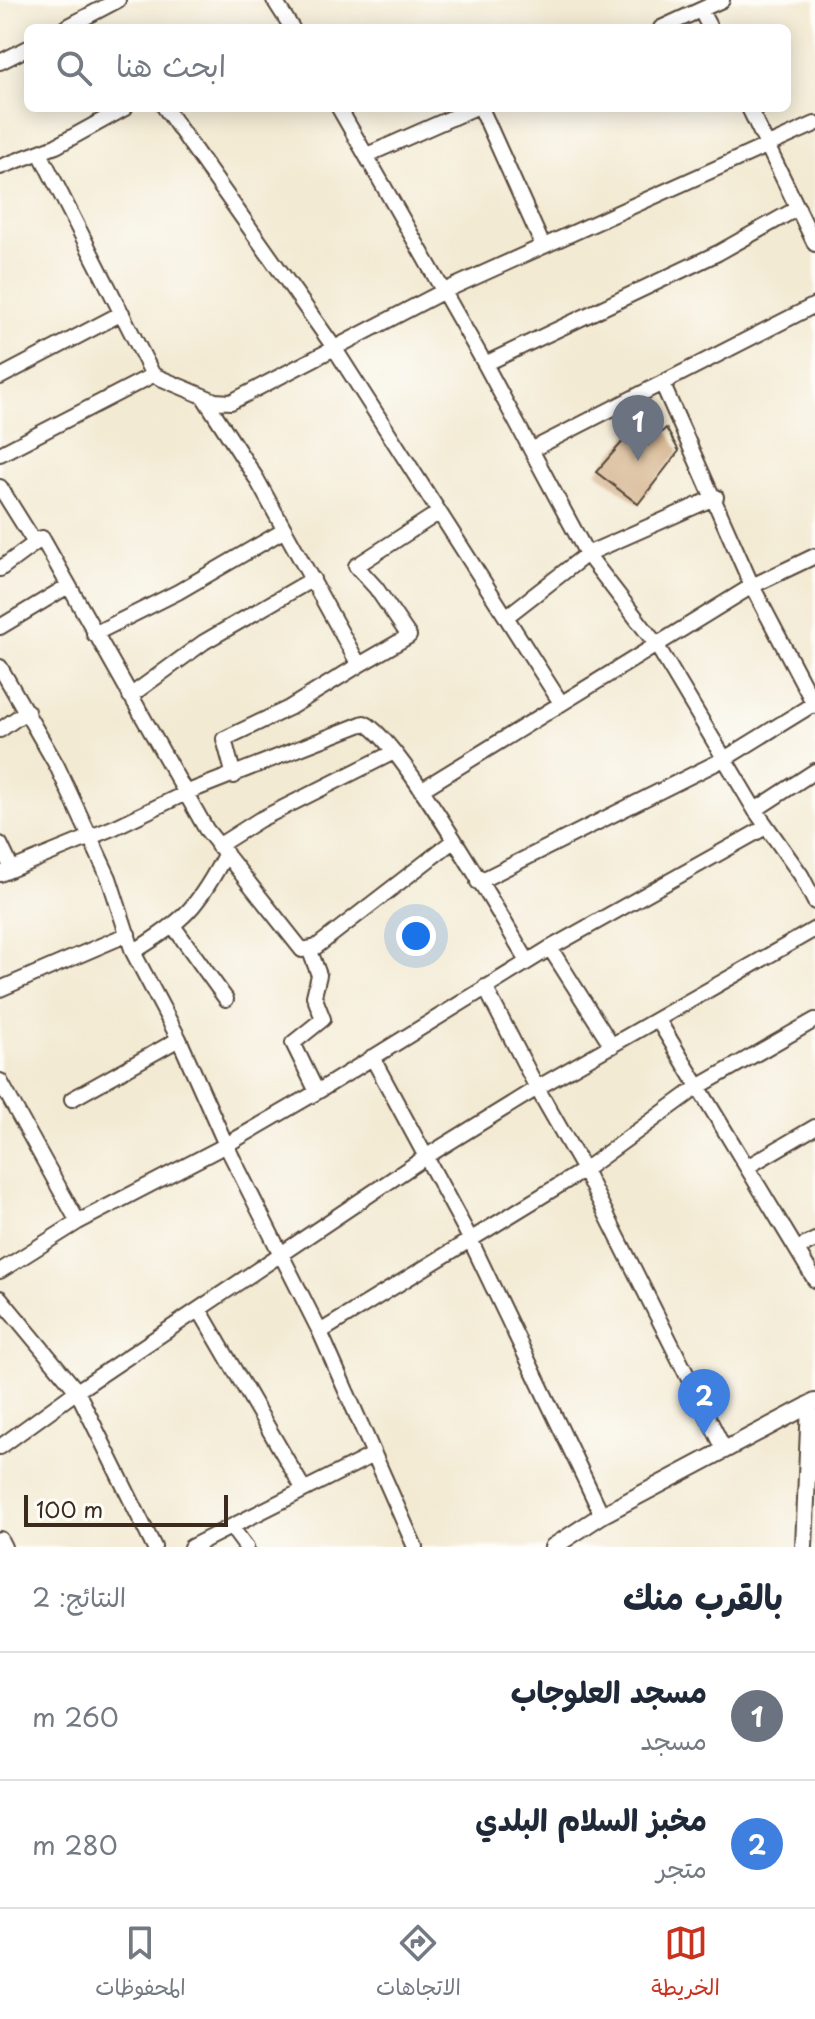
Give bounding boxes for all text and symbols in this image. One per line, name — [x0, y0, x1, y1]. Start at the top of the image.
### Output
search box — [24, 24, 791, 112]
text: ابحث هنا — [116, 42, 226, 87]
icon: search — [52, 46, 96, 90]
pin: 1 — [612, 395, 664, 461]
your location — [396, 916, 436, 956]
pin: 2 — [678, 1369, 730, 1435]
scale bar — [24, 1491, 228, 1527]
text: 100 m — [36, 1492, 103, 1525]
text: بالقرب منك — [623, 1570, 783, 1622]
text: النتائج: 2 — [32, 1577, 126, 1616]
text: مسجد العلوجاب — [511, 1668, 707, 1713]
text: 260 m — [32, 1697, 119, 1736]
text: 1 — [751, 1697, 763, 1736]
text: مسجد — [640, 1720, 707, 1759]
text: مخبز السلام البلدي — [475, 1796, 707, 1841]
text: 280 m — [32, 1825, 118, 1864]
text: 2 — [748, 1825, 766, 1864]
text: متجر — [656, 1848, 707, 1887]
tab: المحفوظات — [95, 1921, 186, 2007]
tab: الاتجاهات — [376, 1921, 461, 2007]
tab: الخريطة — [651, 1921, 720, 2007]

